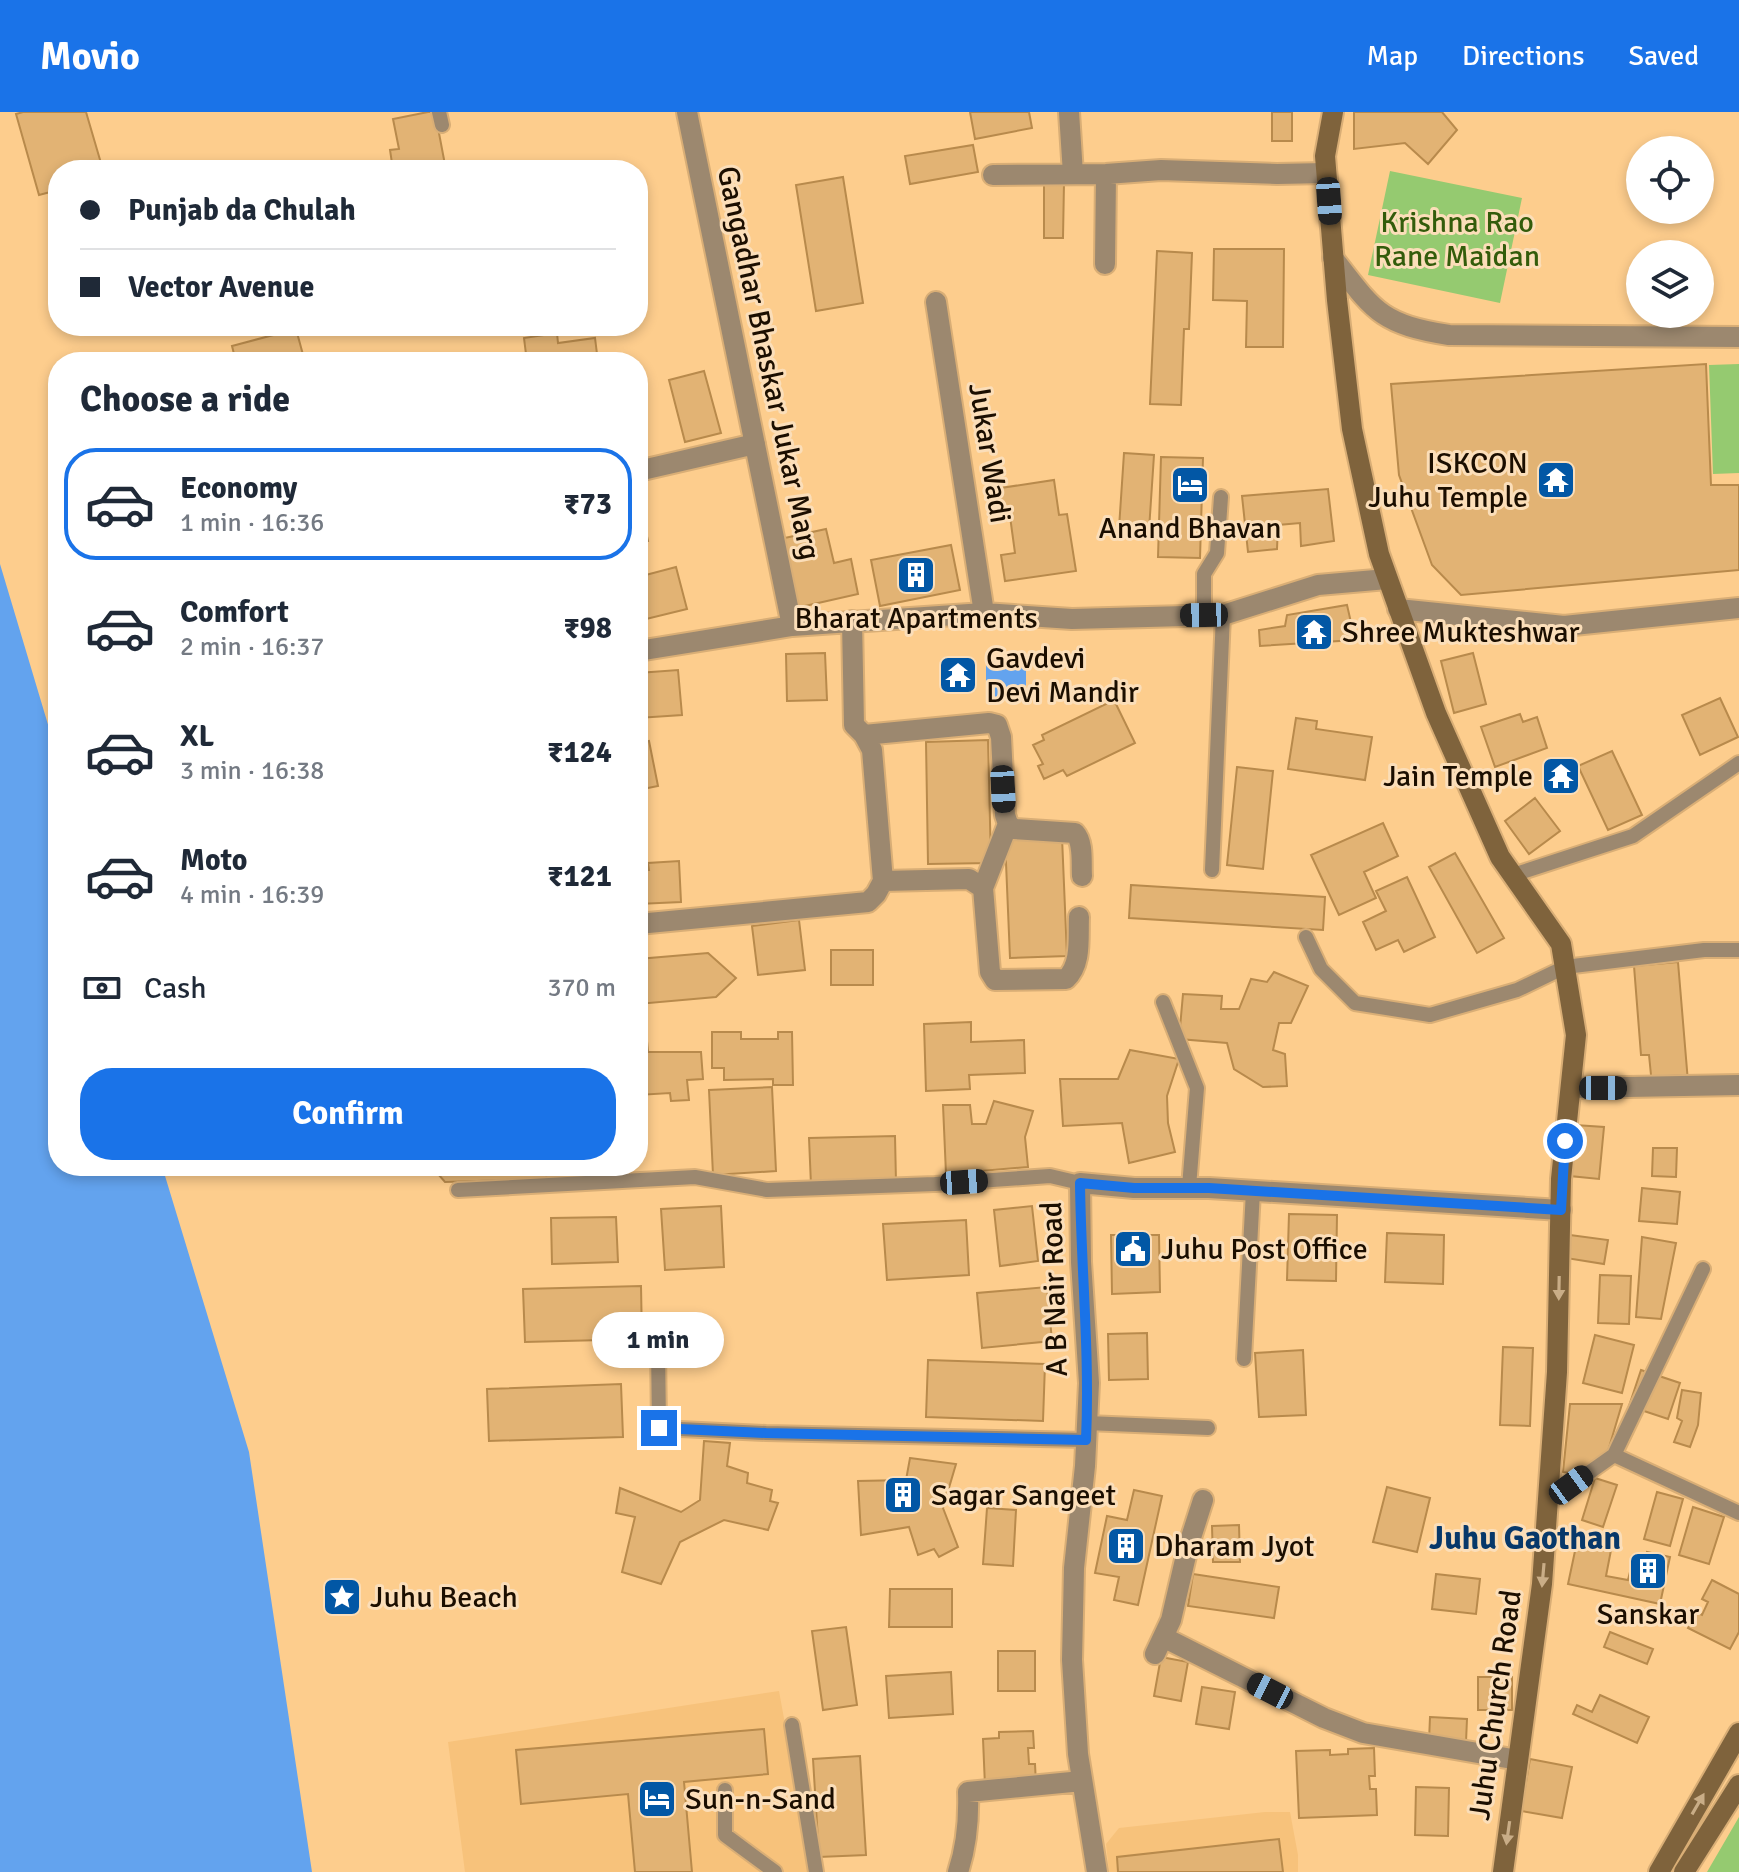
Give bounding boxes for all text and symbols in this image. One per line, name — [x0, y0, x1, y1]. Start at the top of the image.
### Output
text: Movio — [40, 33, 140, 80]
text: Map — [1366, 39, 1418, 73]
text: Directions — [1462, 39, 1584, 73]
text: Saved — [1628, 39, 1699, 73]
map controls — [1626, 136, 1714, 328]
button: locate — [1626, 136, 1714, 224]
street label: Gangadhar Bhaskar Jukar Marg — [709, 163, 828, 563]
car — [1315, 176, 1343, 226]
text: Punjab da Chulah — [128, 192, 356, 229]
park label: Krishna Rao Rane Maidan — [1374, 204, 1540, 275]
button: layers — [1626, 240, 1714, 328]
text: Vector Avenue — [128, 269, 314, 306]
text: Choose a ride — [80, 377, 290, 422]
street label: Jukar Wadi — [960, 380, 1019, 526]
place label: ISKCON Juhu Temple — [1368, 445, 1528, 516]
temple icon: ISKCON Juhu Temple — [1535, 459, 1577, 501]
hotel icon: Anand Bhavan — [1169, 464, 1211, 506]
icon: car — [84, 468, 156, 540]
text: Economy — [180, 470, 297, 507]
text: ₹73 — [563, 486, 612, 523]
text: 1 min · 16:36 — [180, 507, 324, 539]
place label: Anand Bhavan — [1098, 510, 1282, 547]
building icon: Bharat Apartments — [895, 554, 937, 596]
icon: car — [84, 592, 156, 664]
text: Comfort — [180, 594, 289, 631]
place label: Bharat Apartments — [794, 600, 1038, 637]
car — [1180, 603, 1228, 627]
text: ₹98 — [563, 610, 612, 647]
temple icon: Shree Mukteshwar — [1293, 611, 1335, 653]
place label: Shree Mukteshwar — [1342, 614, 1580, 651]
text: 2 min · 16:37 — [180, 631, 324, 663]
place label: Gavdevi Devi Mandir — [986, 640, 1139, 711]
temple icon: Gavdevi Devi Mandir — [937, 654, 979, 696]
icon: car — [84, 716, 156, 788]
text: XL — [180, 718, 214, 755]
text: ₹124 — [547, 734, 612, 771]
text: 3 min · 16:38 — [180, 755, 324, 787]
temple icon: Jain Temple — [1540, 755, 1582, 797]
place label: Jain Temple — [1383, 758, 1533, 795]
car — [990, 764, 1016, 814]
icon: car — [84, 840, 156, 912]
text: Moto — [180, 842, 247, 879]
text: ₹121 — [547, 858, 612, 895]
text: 4 min · 16:39 — [180, 879, 324, 911]
icon: cash — [80, 966, 124, 1010]
text: Cash — [144, 970, 207, 1007]
text: 370 m — [547, 972, 616, 1004]
button: Confirm — [80, 1068, 616, 1160]
car — [1579, 1076, 1627, 1100]
route start — [1547, 1123, 1583, 1159]
car — [939, 1168, 989, 1196]
street label: A B Nair Road — [1033, 1201, 1076, 1377]
public building icon: Juhu Post Office — [1112, 1228, 1154, 1270]
place label: Juhu Post Office — [1161, 1231, 1368, 1268]
one-way arrow — [1553, 1276, 1565, 1301]
callout: 1 min — [593, 1312, 725, 1368]
text: 1 min — [627, 1324, 689, 1356]
route end — [641, 1410, 677, 1446]
car — [1545, 1461, 1597, 1509]
building icon: Sagar Sangeet — [882, 1474, 924, 1516]
place label: Sagar Sangeet — [931, 1477, 1116, 1514]
district label: Juhu Gaothan — [1429, 1519, 1621, 1558]
building icon: Dharam Jyot — [1105, 1525, 1147, 1567]
place label: Dharam Jyot — [1154, 1528, 1314, 1565]
building icon: Sanskar — [1627, 1550, 1669, 1592]
one-way arrow — [1536, 1563, 1549, 1588]
place icon: Juhu Beach — [321, 1576, 363, 1618]
place label: Juhu Beach — [370, 1579, 518, 1616]
street label: Juhu Church Road — [1461, 1588, 1530, 1822]
place label: Sanskar — [1597, 1596, 1699, 1633]
car — [1243, 1669, 1297, 1713]
hotel icon: Sun-n-Sand — [636, 1778, 678, 1820]
place label: Sun-n-Sand — [685, 1781, 836, 1818]
one-way arrow — [1691, 1793, 1705, 1816]
one-way arrow — [1501, 1821, 1514, 1846]

